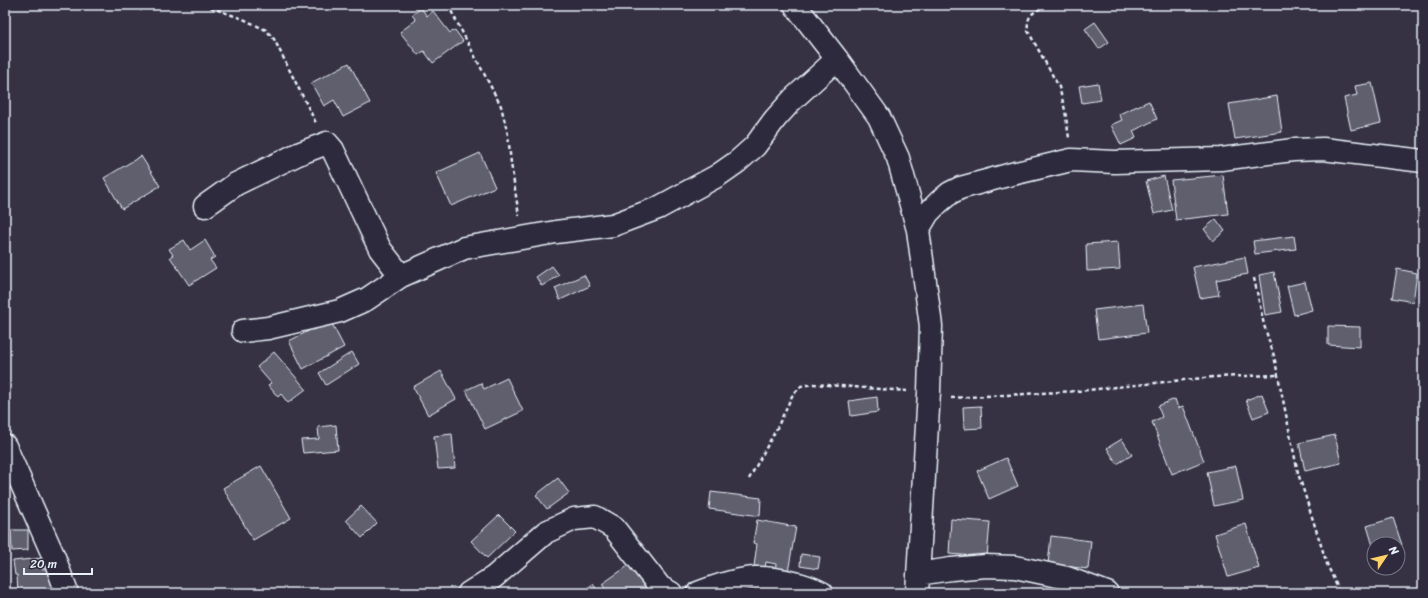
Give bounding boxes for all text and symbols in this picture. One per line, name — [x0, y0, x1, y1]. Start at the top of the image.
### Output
north arrow — [1366, 536, 1406, 576]
text: N — [1383, 541, 1404, 559]
scale bar — [24, 550, 92, 576]
text: 20 m — [30, 553, 57, 575]

